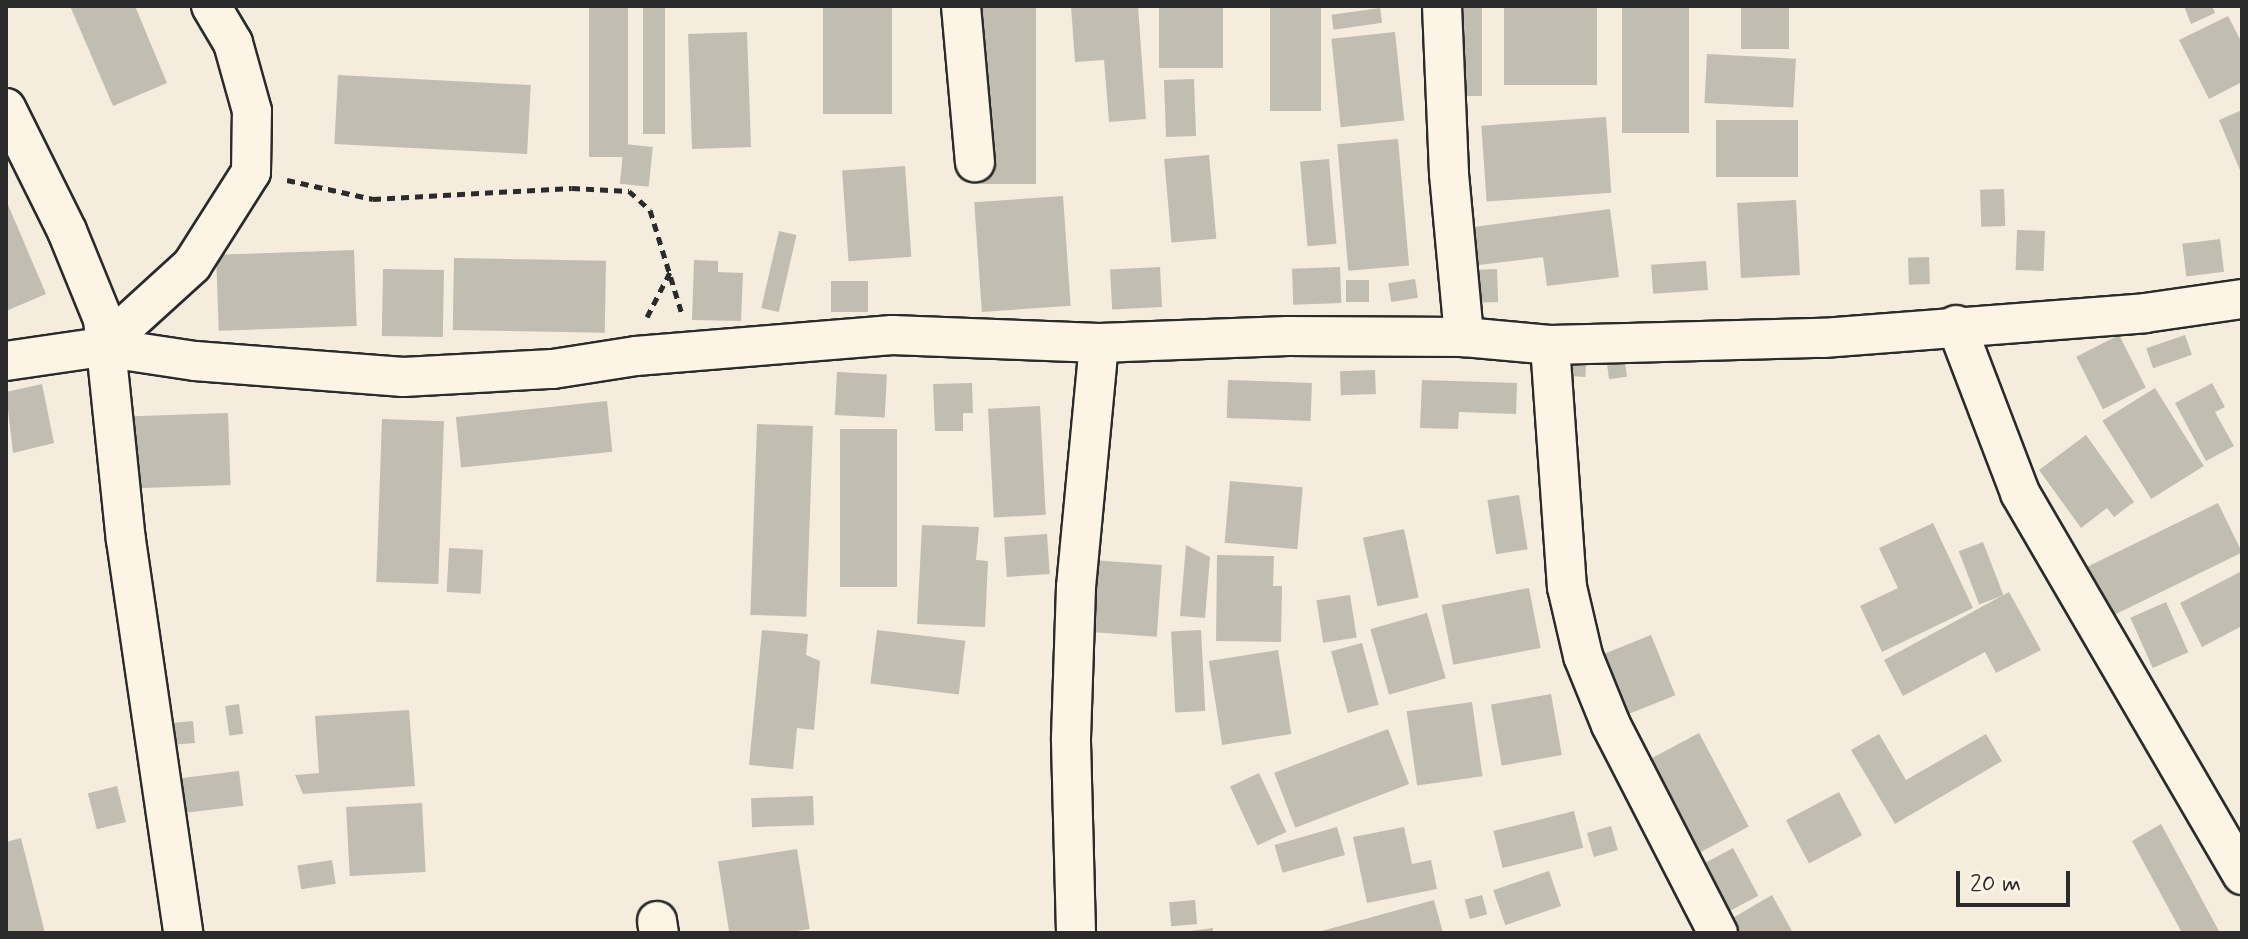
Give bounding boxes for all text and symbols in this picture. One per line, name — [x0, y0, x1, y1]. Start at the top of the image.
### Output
scale bar — [1960, 855, 2074, 905]
text: 20 m — [1970, 869, 2021, 900]

